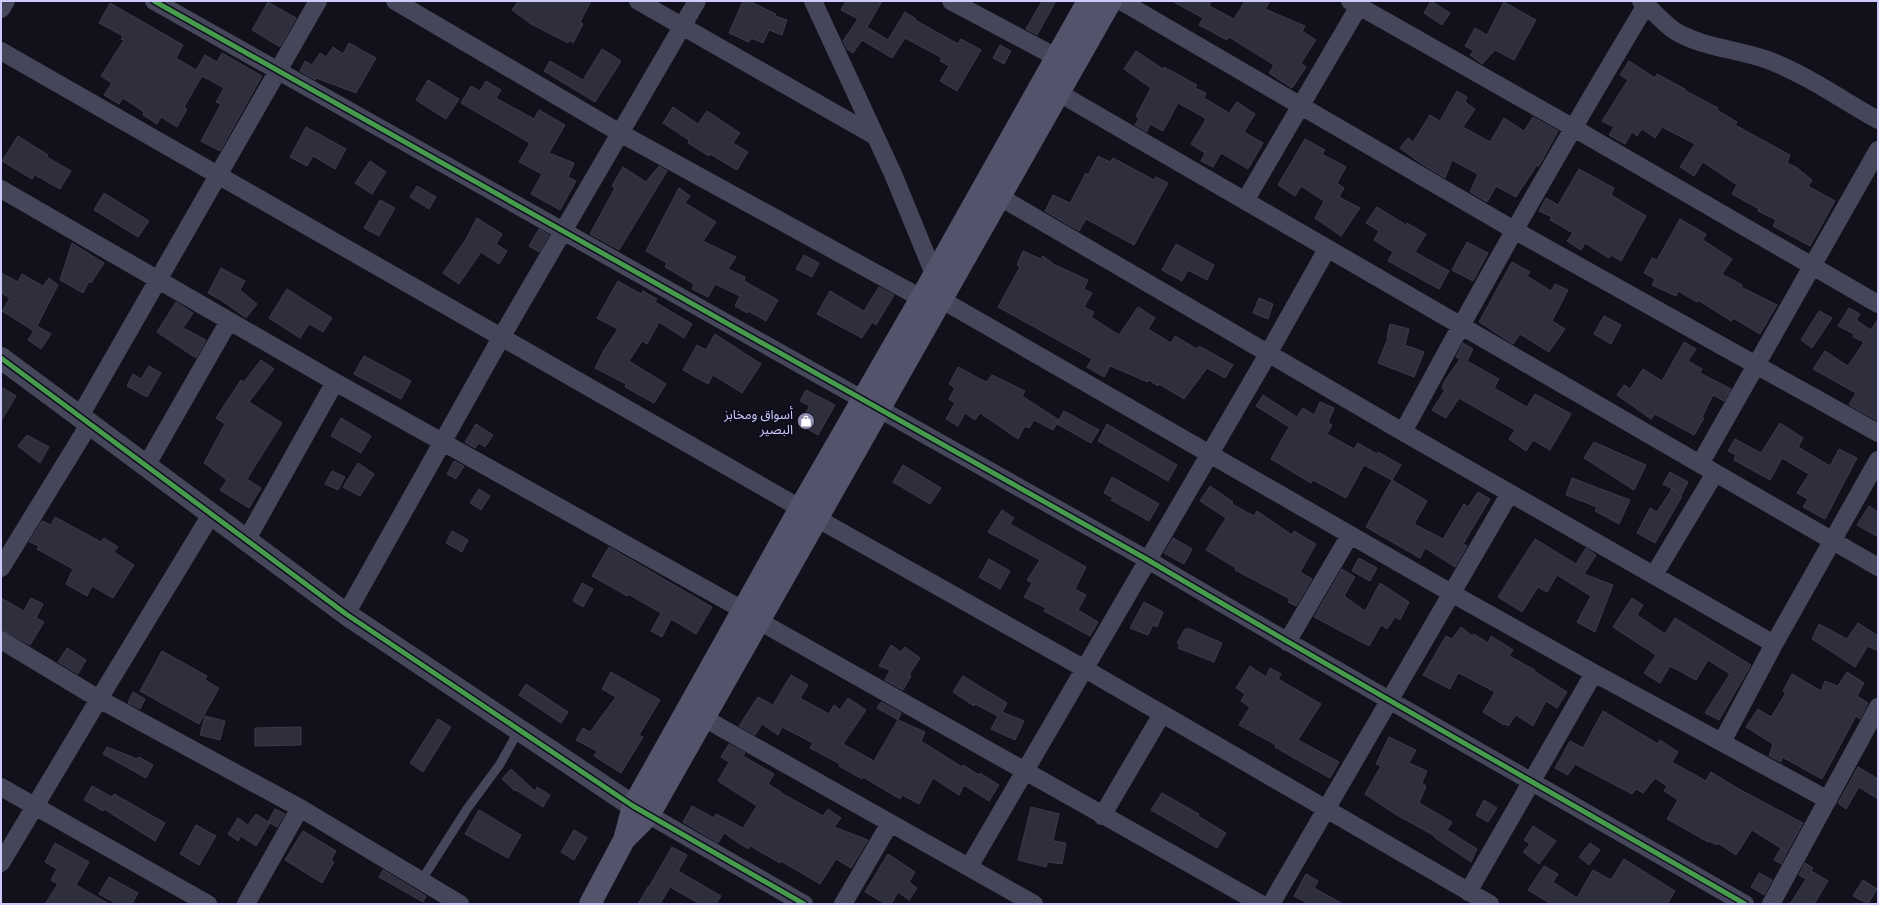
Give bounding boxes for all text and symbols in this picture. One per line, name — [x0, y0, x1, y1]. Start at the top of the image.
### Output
place label: أسواق ومخابز البصير — [723, 406, 793, 439]
shop icon: أسواق ومخابز البصير — [796, 411, 816, 431]

